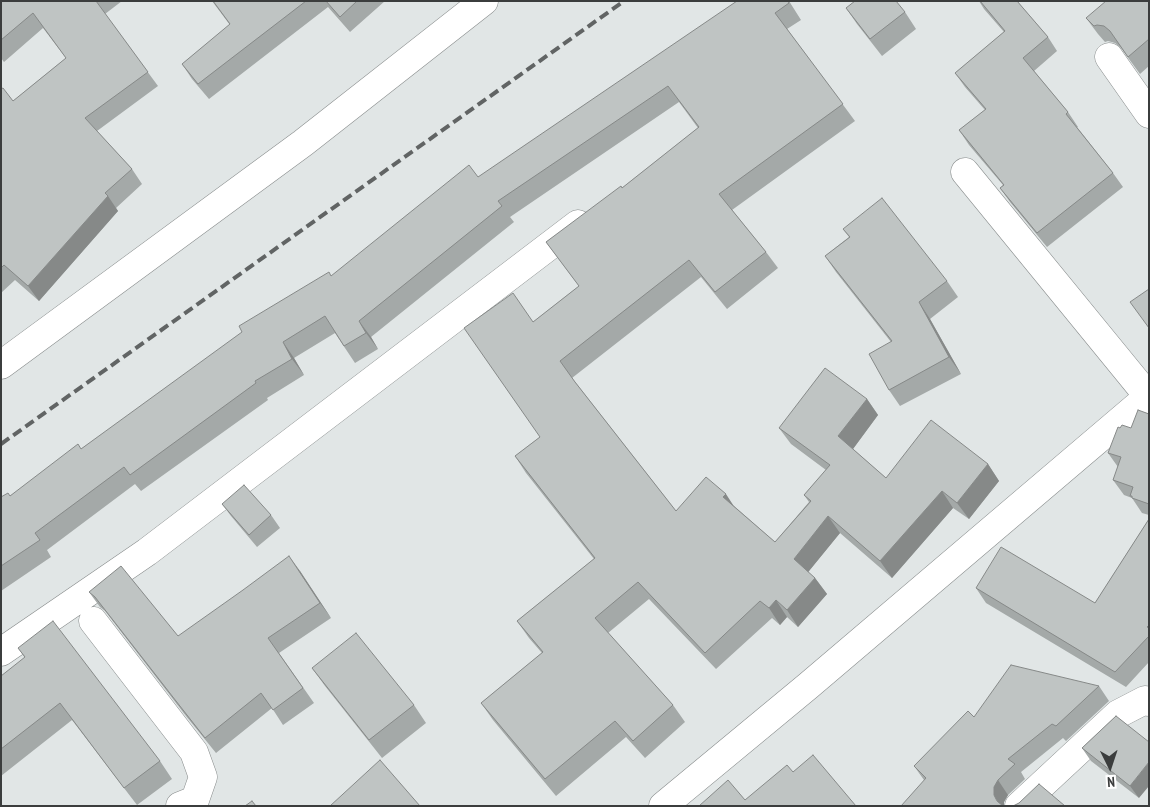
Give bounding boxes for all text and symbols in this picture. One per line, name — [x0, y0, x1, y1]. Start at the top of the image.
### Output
north arrow — [1085, 742, 1135, 792]
text: N — [1107, 773, 1115, 791]

